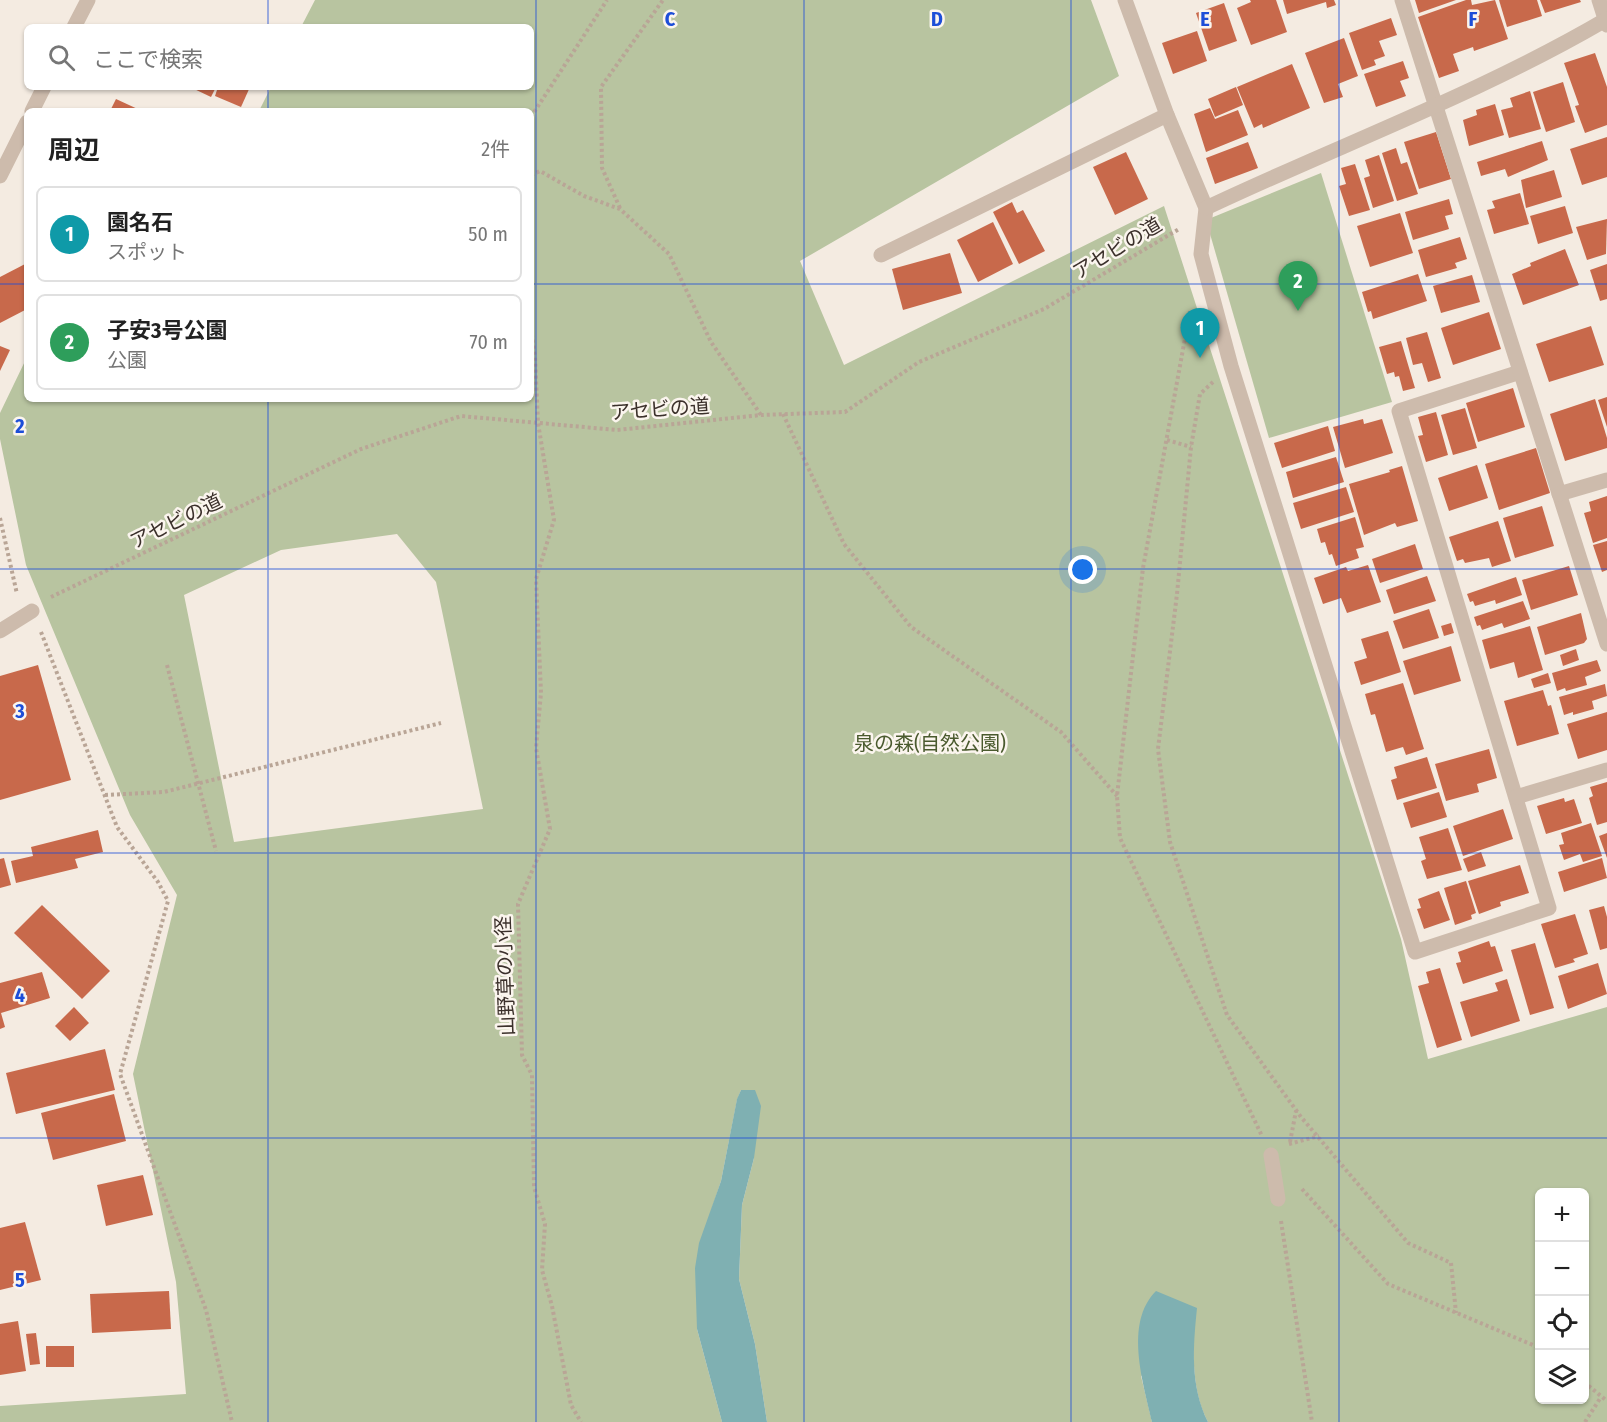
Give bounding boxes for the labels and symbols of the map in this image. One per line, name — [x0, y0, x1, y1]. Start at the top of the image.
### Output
text: C — [665, 7, 676, 31]
text: D — [931, 7, 943, 31]
text: E — [1200, 7, 1210, 31]
text: F — [1469, 7, 1478, 31]
street label: アセビの道 — [1068, 212, 1166, 284]
pin: 2 — [1278, 262, 1318, 311]
pin: 1 — [1180, 308, 1220, 358]
street label: アセビの道 — [609, 394, 711, 424]
text: 2 — [14, 414, 25, 438]
street label: アセビの道 — [126, 488, 226, 554]
your location — [1068, 555, 1097, 584]
text: 3 — [14, 699, 25, 723]
park label: 泉の森(自然公園) — [854, 731, 1006, 755]
street label: 山野草の小径 — [491, 916, 519, 1036]
text: 4 — [15, 983, 25, 1007]
text: 5 — [15, 1268, 25, 1292]

